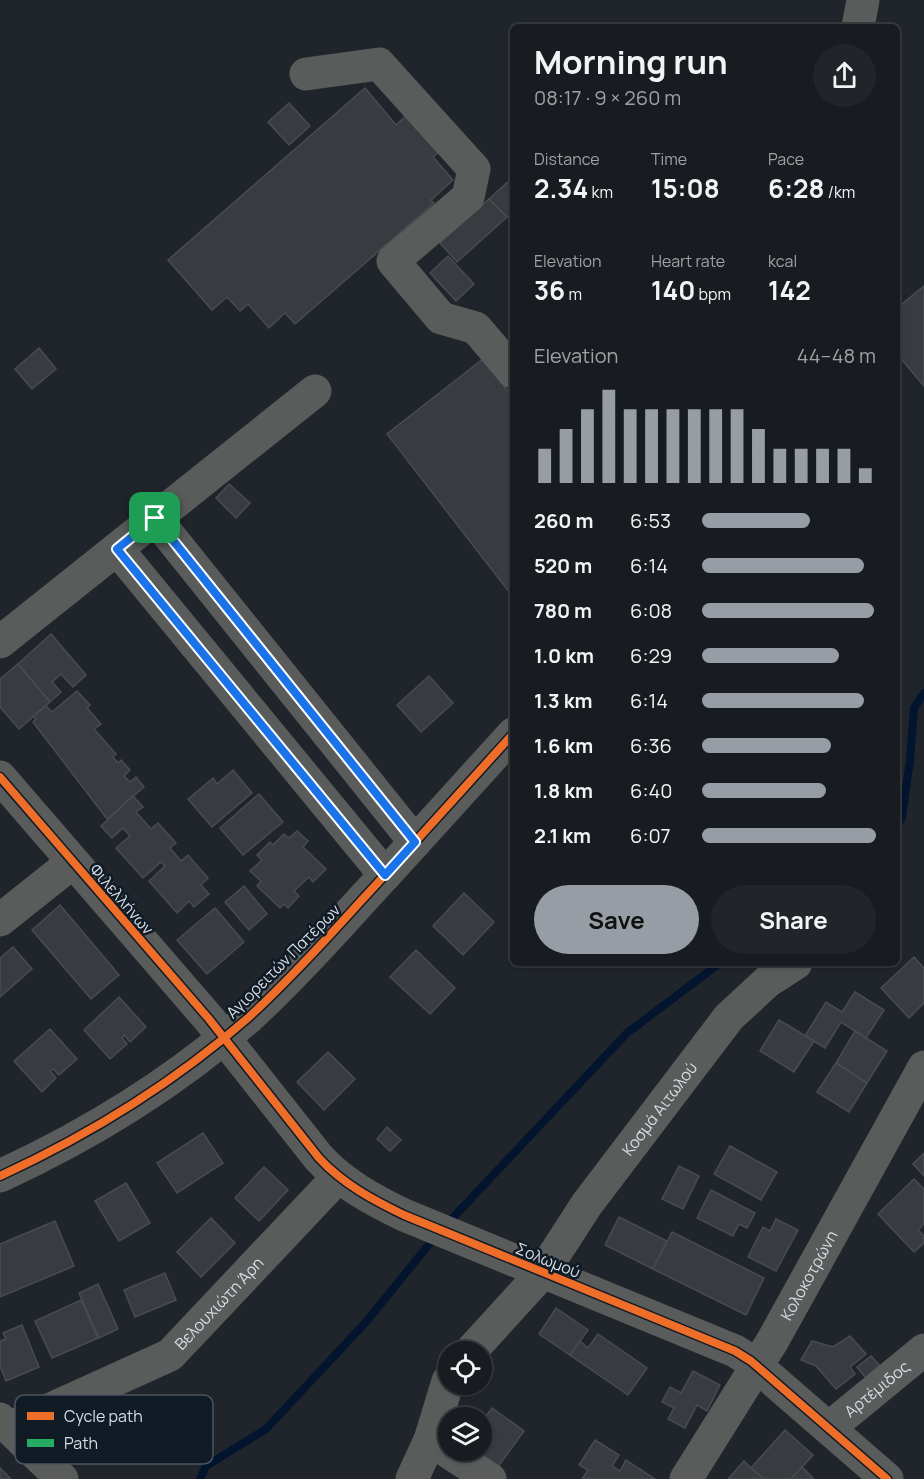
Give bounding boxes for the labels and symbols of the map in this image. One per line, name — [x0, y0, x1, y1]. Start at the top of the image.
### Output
pin — [129, 492, 180, 543]
street label: Φιλελλήνων — [85, 859, 159, 939]
street label: Αγιορειτών Πατέρων — [221, 899, 345, 1023]
street label: Κοσμά Αιτωλού — [617, 1057, 702, 1160]
street label: Κολοκοτρώνη — [775, 1226, 843, 1324]
street label: Σολωμού — [512, 1237, 584, 1283]
street label: Βελουχιώτη Άρη — [170, 1252, 268, 1354]
street label: Αρτέμιδος — [840, 1355, 914, 1422]
legend — [15, 1395, 213, 1464]
text: Cycle path — [64, 1405, 143, 1427]
text: Path — [64, 1432, 98, 1454]

